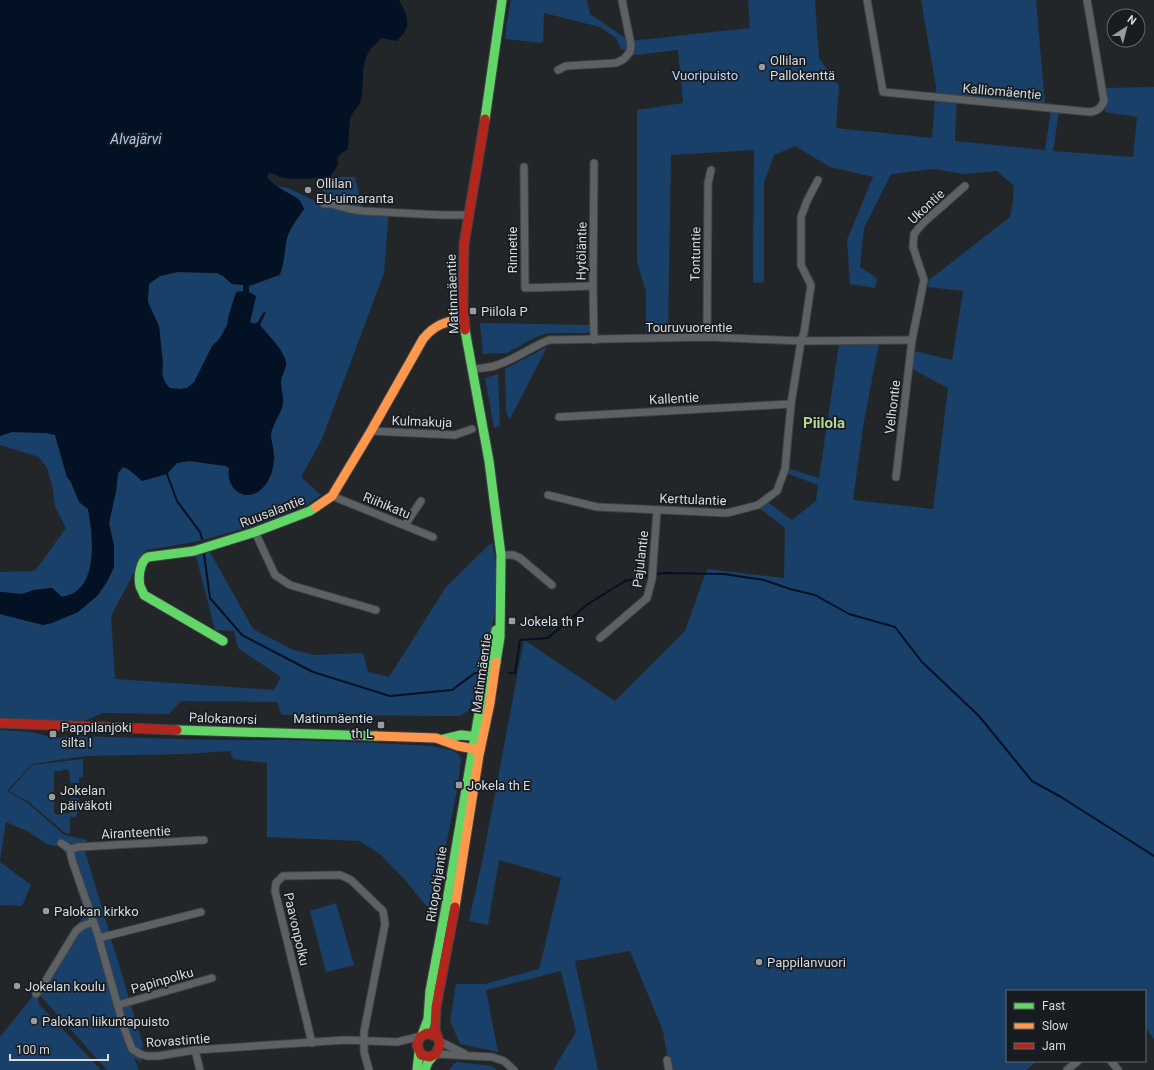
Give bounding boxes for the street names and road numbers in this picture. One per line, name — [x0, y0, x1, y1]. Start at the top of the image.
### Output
street label: Kalliomäentie — [962, 81, 1042, 102]
street label: Ukontie — [905, 186, 948, 227]
street label: Hytöläntie — [573, 221, 590, 280]
street label: Tontuntie — [688, 226, 703, 281]
street label: Rinnetie — [505, 227, 520, 273]
street label: Matinmäentie — [444, 254, 461, 334]
street label: Touruvuorentie — [646, 320, 733, 335]
street label: Velhontie — [882, 379, 903, 435]
street label: Kallentie — [649, 390, 699, 407]
street label: Kulmakuja — [391, 413, 453, 430]
street label: Riihikatu — [361, 489, 413, 522]
street label: Kerttulantie — [659, 491, 727, 508]
street label: Ruusalantie — [238, 492, 307, 531]
street label: Pajulantie — [630, 530, 651, 588]
street label: Matinmäentie — [469, 632, 494, 714]
street label: Palokanorsi — [189, 710, 257, 727]
street label: Airanteentie — [101, 823, 171, 842]
street label: Ritopohjantie — [423, 845, 450, 923]
street label: Paavonpolku — [281, 891, 312, 967]
street label: Papinpolku — [129, 964, 195, 997]
street label: Rovastintie — [145, 1031, 211, 1050]

